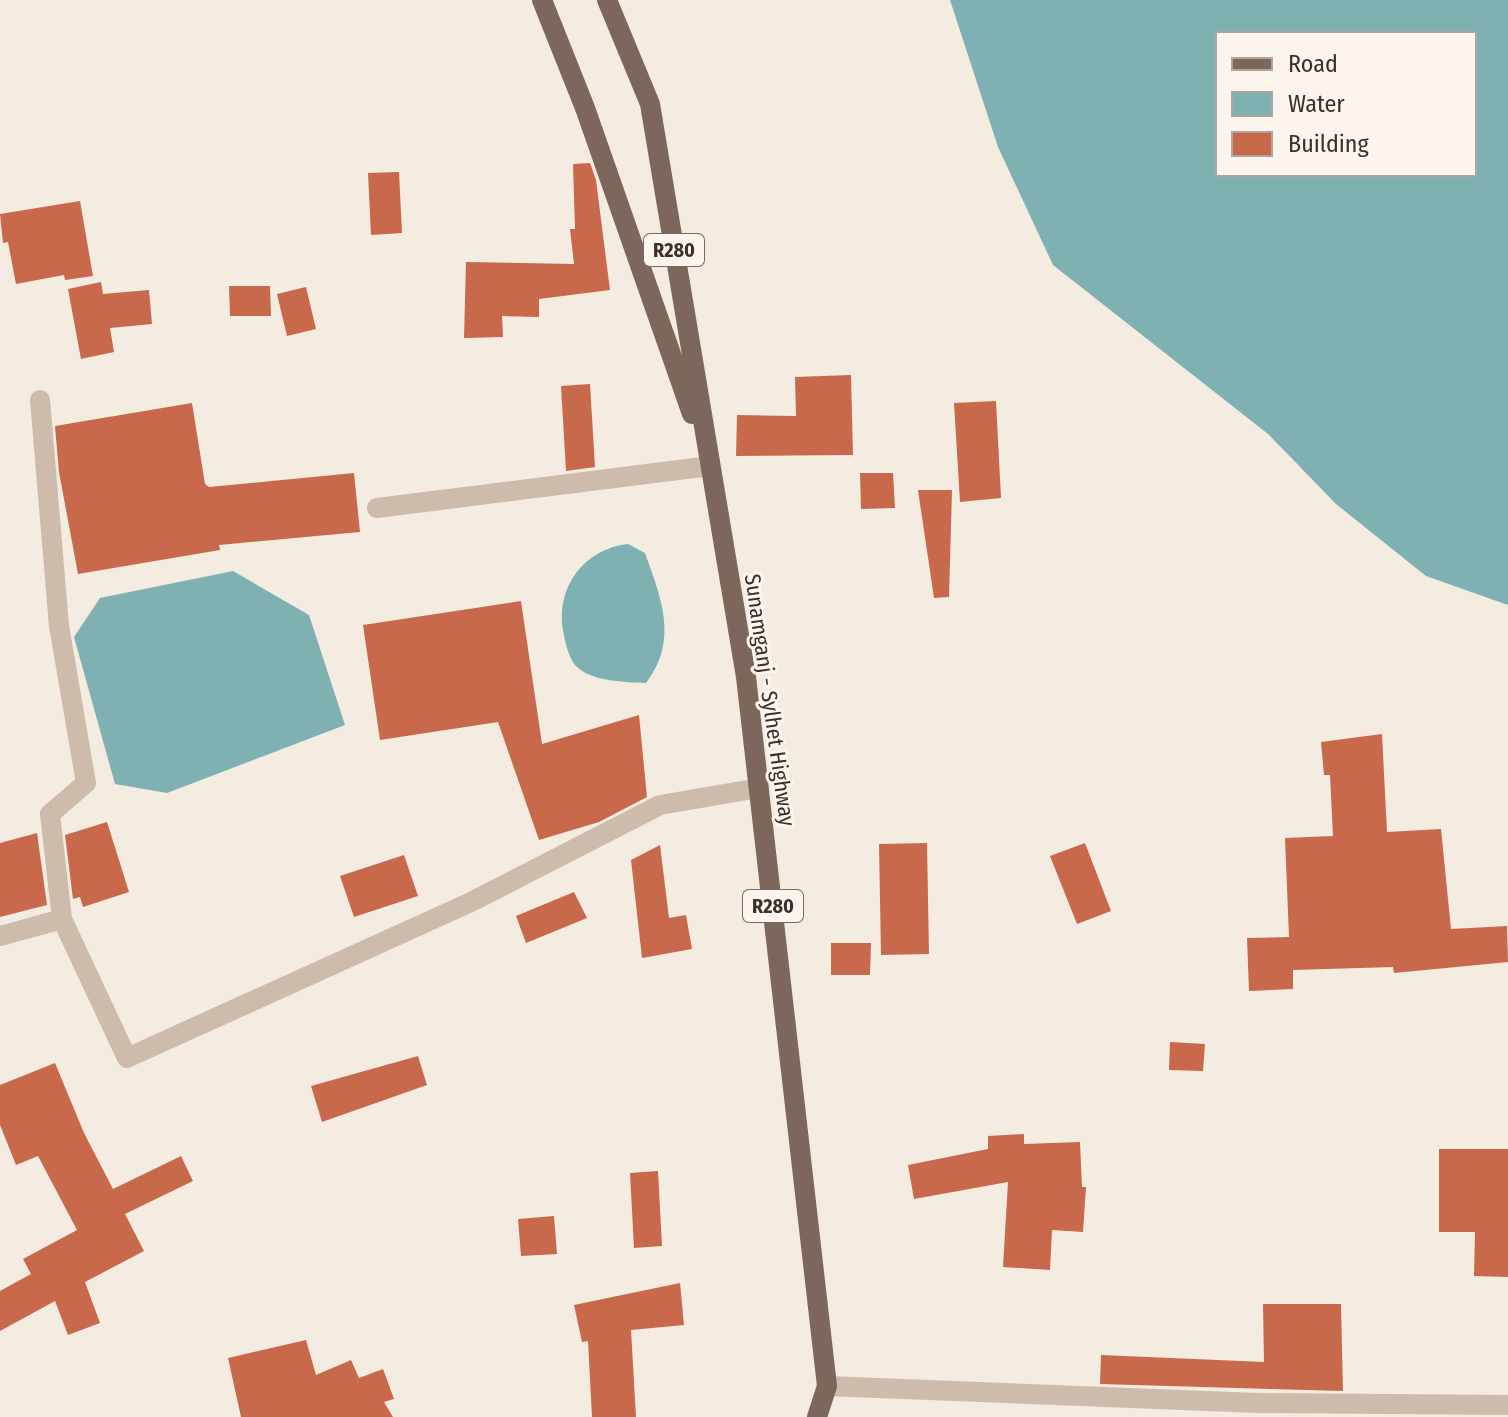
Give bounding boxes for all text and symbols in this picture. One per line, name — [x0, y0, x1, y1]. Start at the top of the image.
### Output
legend — [1216, 32, 1476, 176]
text: Road — [1288, 50, 1338, 78]
text: Water — [1288, 90, 1345, 118]
text: Building — [1288, 130, 1370, 158]
road number: R280 — [644, 234, 704, 266]
street label: Sunamganj - Sylhet Highway — [739, 572, 801, 828]
road number: R280 — [743, 890, 803, 922]

